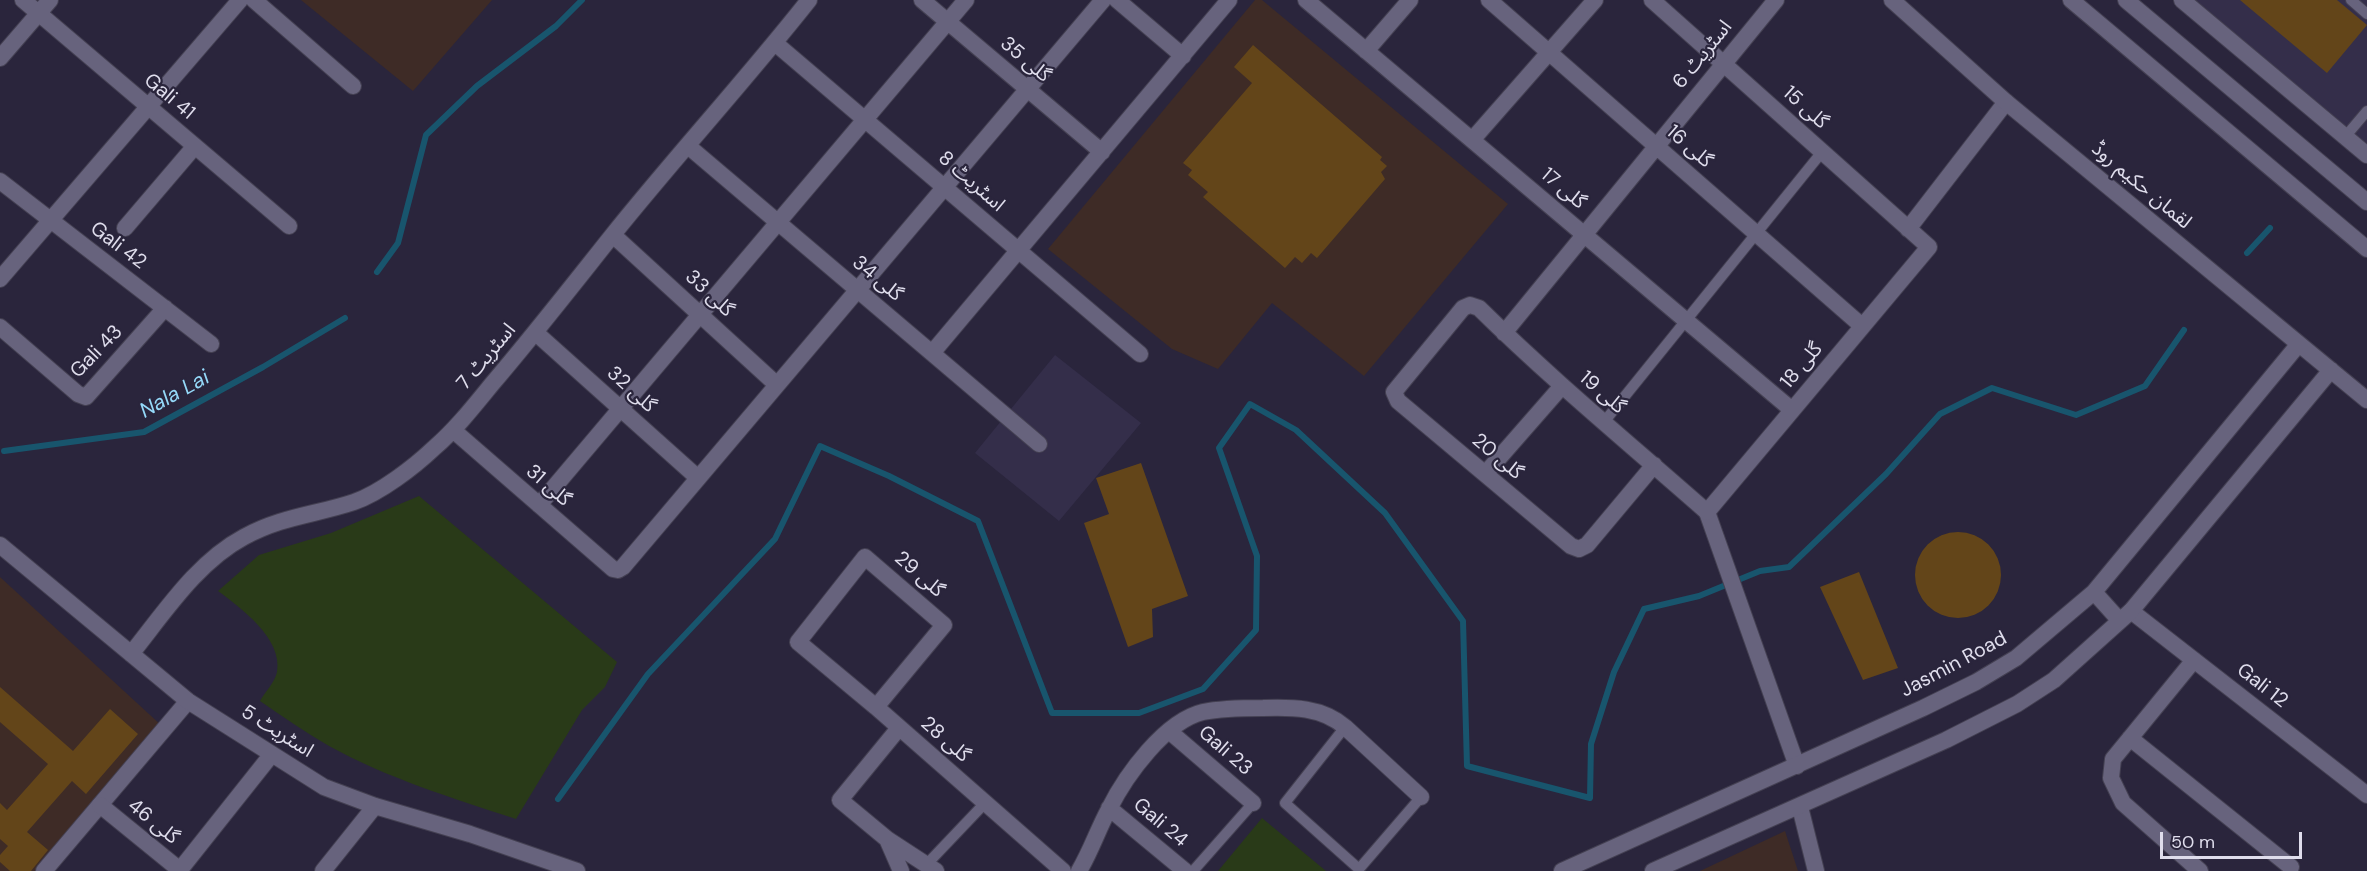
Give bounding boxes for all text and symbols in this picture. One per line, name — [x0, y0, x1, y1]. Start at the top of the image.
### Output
street label: اسٹریٹ 6 — [1668, 16, 1738, 94]
street label: گلی 35 — [995, 32, 1055, 88]
street label: Gali 41 — [139, 69, 199, 125]
street label: گلی 15 — [1777, 81, 1833, 135]
street label: گلی 16 — [1661, 121, 1717, 173]
street label: لقمان حکیم روڈ — [2086, 137, 2196, 235]
street label: اسٹریٹ 8 — [933, 147, 1009, 217]
street label: گلی 17 — [1536, 163, 1590, 215]
street label: Gali 42 — [85, 217, 151, 275]
street label: گلی 34 — [847, 251, 907, 307]
street label: گلی 33 — [680, 265, 738, 323]
street label: اسٹریٹ 7 — [452, 319, 522, 395]
street label: Gali 43 — [66, 320, 128, 384]
street label: گلی 18 — [1776, 338, 1828, 394]
street label: گلی 32 — [602, 362, 660, 418]
water label: Nala Lai — [136, 366, 214, 424]
street label: گلی 19 — [1574, 367, 1630, 419]
street label: گلی 20 — [1467, 429, 1527, 485]
street label: گلی 31 — [521, 460, 575, 512]
street label: گلی 29 — [889, 547, 949, 603]
street label: Jasmin Road — [1897, 627, 2011, 703]
street label: Gali 12 — [2232, 659, 2292, 713]
street label: اسٹریٹ 5 — [236, 700, 318, 764]
street label: گلی 28 — [915, 712, 975, 768]
street label: Gali 23 — [1193, 721, 1257, 781]
street label: Gali 24 — [1128, 793, 1192, 853]
street label: گلی 46 — [123, 794, 183, 850]
scale bar — [2163, 820, 2306, 858]
text: 50 m — [2171, 830, 2215, 854]

